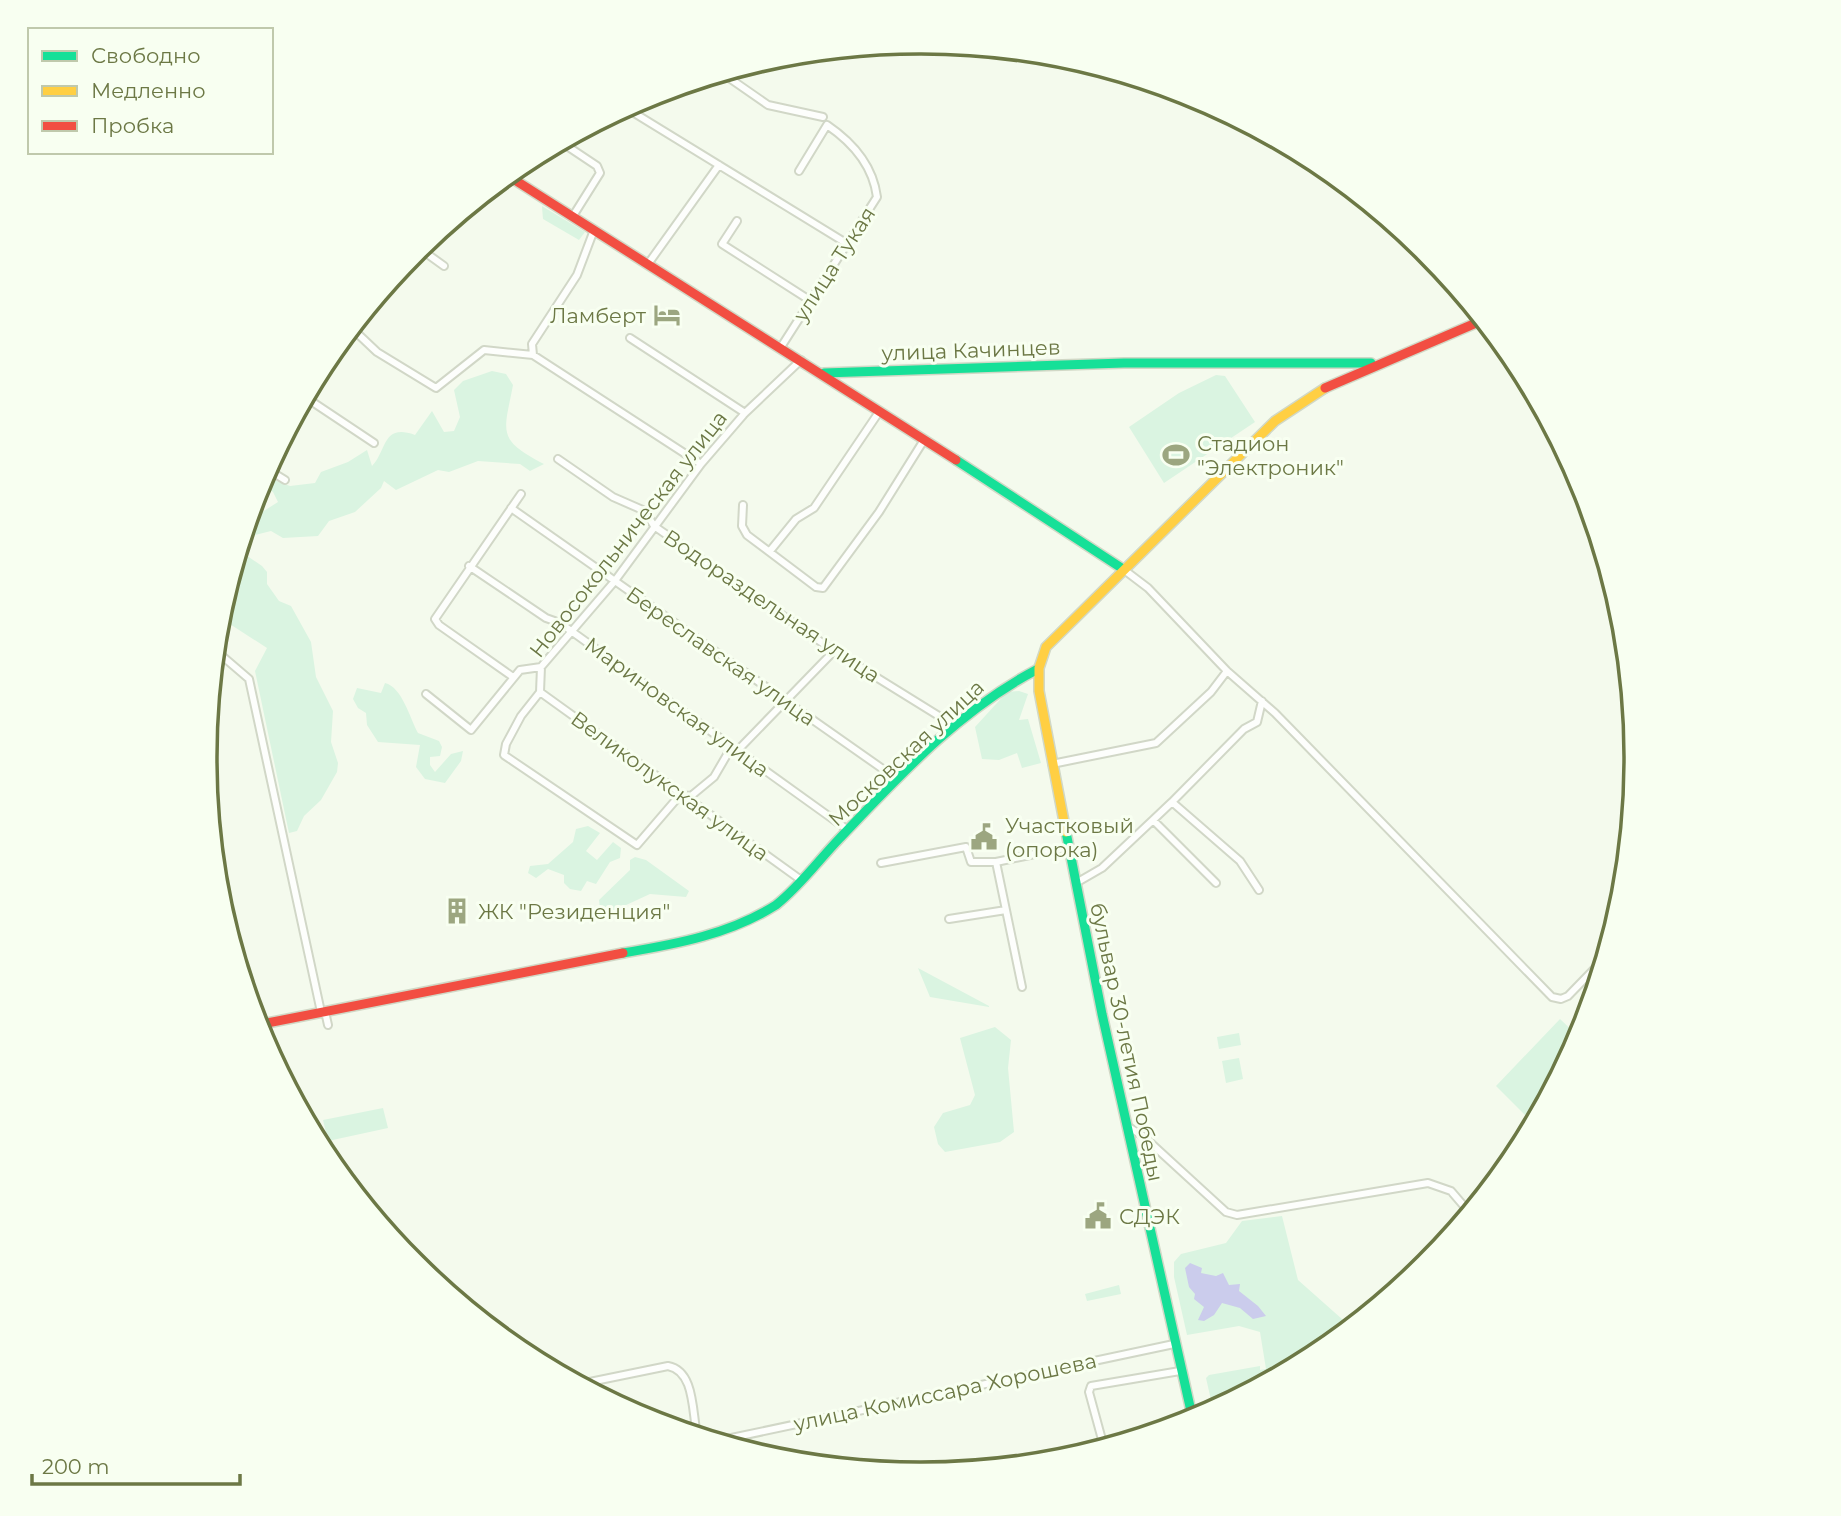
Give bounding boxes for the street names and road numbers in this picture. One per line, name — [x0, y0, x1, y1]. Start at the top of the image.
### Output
street label: улица Тукая — [787, 202, 880, 327]
street label: улица Качинцев — [880, 334, 1061, 366]
street label: Новосокольническая улица — [524, 406, 732, 662]
street label: Водораздельная улица — [659, 524, 885, 688]
street label: Береславская улица — [622, 581, 820, 731]
street label: Мариновская улица — [580, 632, 774, 782]
street label: Московская улица — [823, 675, 989, 831]
street label: Великолукская улица — [566, 706, 774, 866]
street label: бульвар 30-летия Победы — [1085, 900, 1169, 1184]
street label: улица Комиссара Хорошева — [790, 1348, 1099, 1437]

